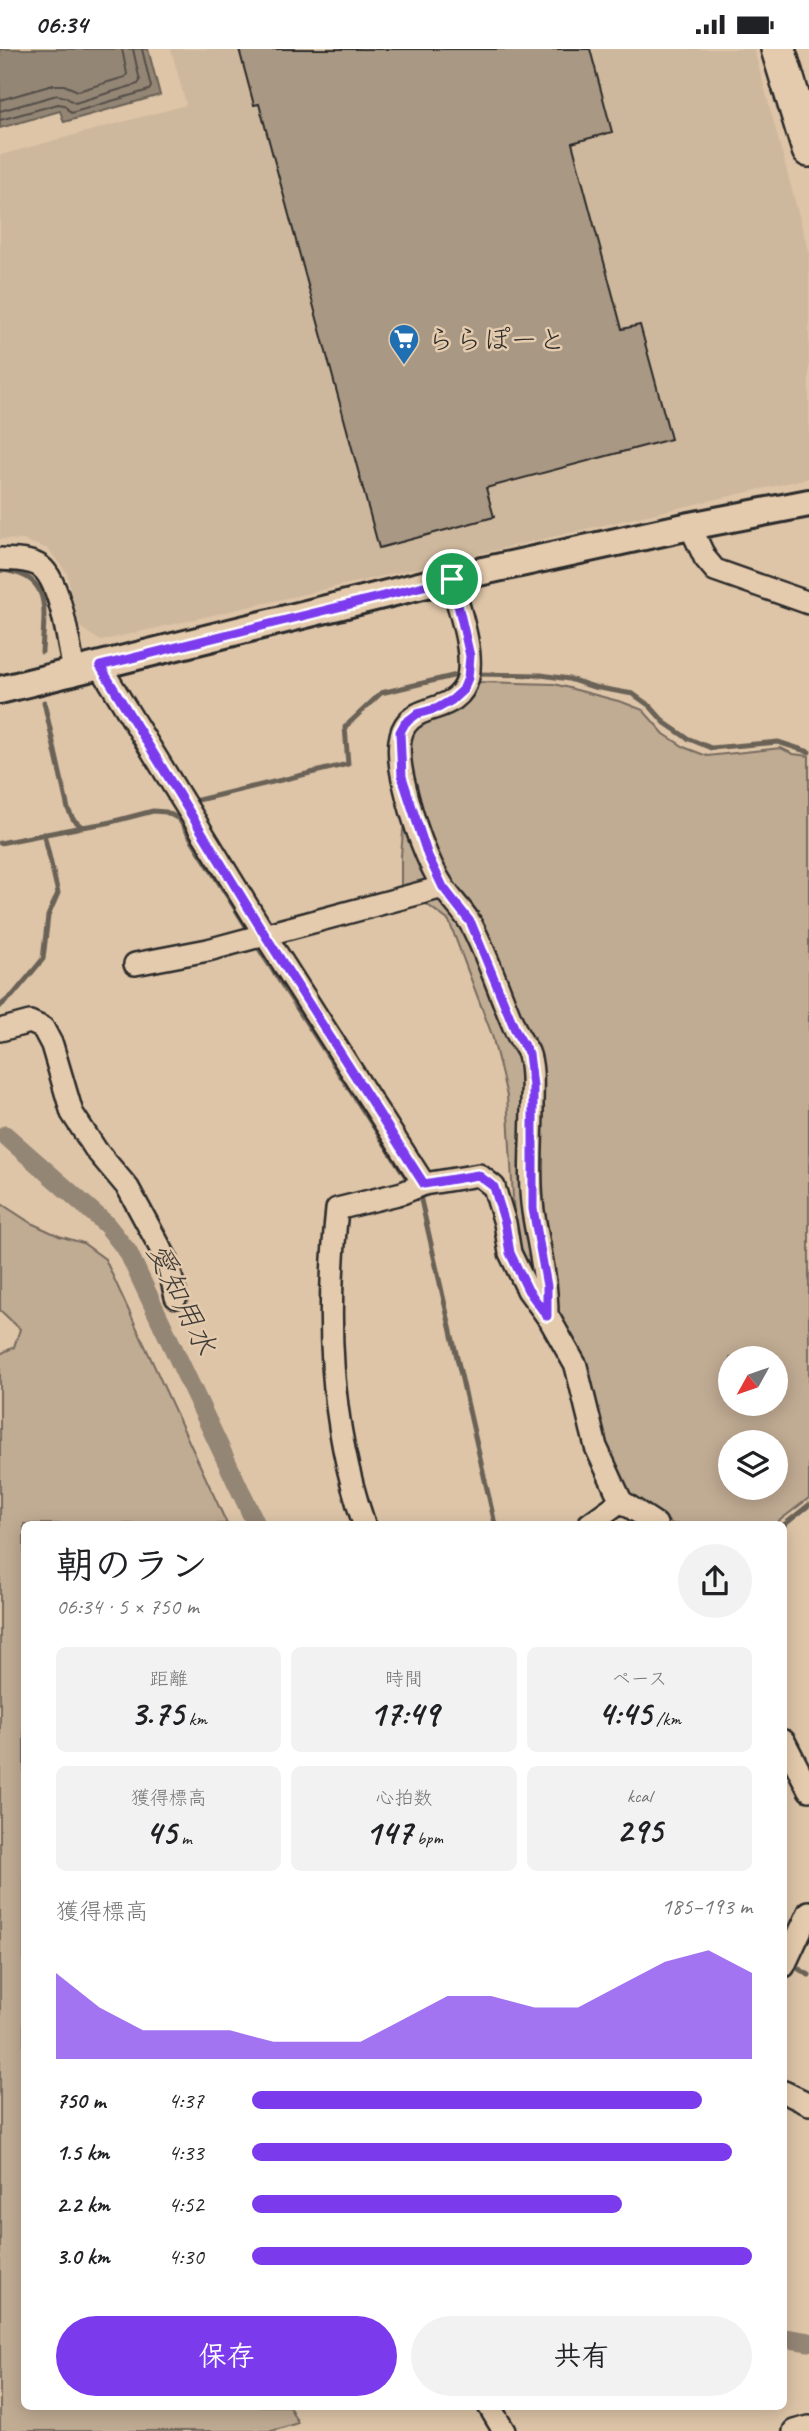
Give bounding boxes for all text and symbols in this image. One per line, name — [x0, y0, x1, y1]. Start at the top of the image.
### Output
text: 06:34 — [35, 8, 88, 41]
supermarket icon: ららぽーと — [387, 322, 421, 366]
place label: ららぽーと — [427, 322, 566, 357]
pin — [422, 549, 482, 609]
icon: arrive — [433, 560, 471, 598]
water label: 愛知用水 — [139, 1237, 225, 1361]
north arrow — [718, 1346, 788, 1416]
map controls — [718, 1346, 788, 1500]
button: layers — [718, 1430, 788, 1500]
text: 朝のラン — [56, 1542, 208, 1589]
button: share — [678, 1544, 752, 1618]
text: 06:34 · 5 × 750 m — [56, 1592, 199, 1621]
text: 距離 — [150, 1667, 188, 1691]
text: 時間 — [385, 1667, 423, 1691]
text: ペース — [611, 1667, 667, 1691]
text: 3.75 — [130, 1691, 184, 1736]
text: 17:49 — [369, 1691, 439, 1736]
text: 4:45 — [598, 1691, 651, 1736]
text: km — [184, 1707, 207, 1731]
text: /km — [651, 1707, 681, 1731]
text: kcal — [627, 1784, 652, 1808]
text: 獲得標高 — [131, 1786, 207, 1810]
text: 心拍数 — [375, 1786, 433, 1810]
text: 295 — [616, 1808, 662, 1853]
text: 45 — [146, 1810, 177, 1855]
text: 147 — [365, 1810, 412, 1855]
text: m — [177, 1826, 192, 1850]
text: bpm — [412, 1826, 443, 1850]
text: 185–193 m — [661, 1892, 752, 1921]
text: 獲得標高 — [56, 1897, 148, 1926]
text: 750 m — [56, 2086, 105, 2115]
text: 4:37 — [168, 2086, 204, 2115]
text: 1.5 km — [56, 2138, 109, 2167]
text: 4:33 — [168, 2138, 204, 2167]
text: 2.2 km — [56, 2190, 110, 2219]
text: 4:52 — [168, 2190, 204, 2219]
text: 3.0 km — [56, 2242, 110, 2271]
text: 4:30 — [168, 2242, 204, 2271]
button: 保存 — [56, 2316, 397, 2396]
button: 共有 — [411, 2316, 752, 2396]

